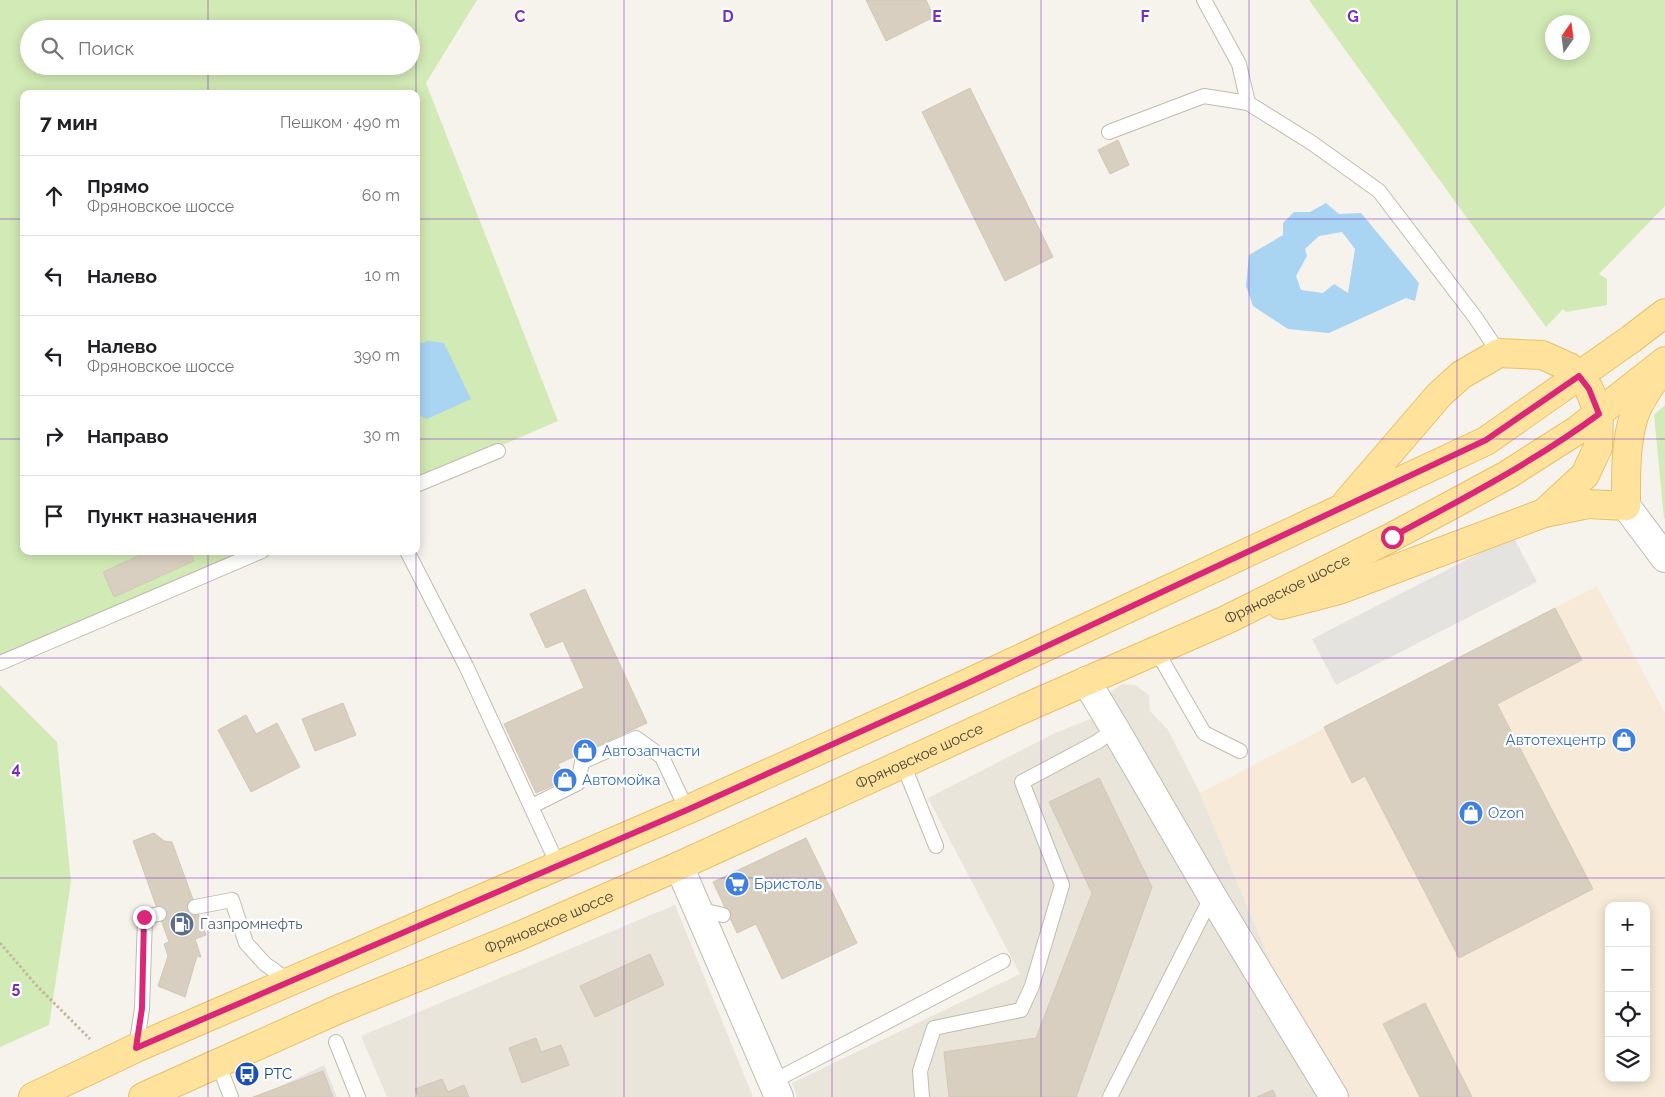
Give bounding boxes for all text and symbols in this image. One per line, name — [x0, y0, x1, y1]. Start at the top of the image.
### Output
text: C — [515, 7, 526, 26]
text: D — [722, 7, 734, 26]
text: E — [932, 7, 942, 26]
text: F — [1140, 7, 1150, 26]
text: G — [1347, 7, 1359, 26]
north arrow — [1545, 15, 1590, 60]
search box — [20, 20, 420, 75]
icon: search — [38, 34, 66, 62]
text: Поиск — [78, 37, 134, 59]
text: 7 мин — [40, 110, 98, 135]
text: Пешком · 490 m — [280, 113, 400, 132]
text: Прямо — [87, 175, 149, 197]
icon: ahead — [40, 182, 68, 210]
text: 60 m — [362, 186, 400, 205]
text: Фряновское шоссе — [87, 197, 234, 216]
icon: left — [40, 262, 68, 290]
text: Налево — [87, 265, 157, 287]
text: 10 m — [365, 266, 400, 285]
text: Налево — [87, 335, 157, 357]
icon: left — [40, 342, 68, 370]
text: 390 m — [354, 346, 400, 365]
text: Фряновское шоссе — [87, 357, 234, 376]
icon: right — [40, 422, 68, 450]
text: Направо — [87, 425, 168, 447]
text: 30 m — [363, 426, 400, 445]
icon: arrive — [40, 502, 68, 530]
text: Пункт назначения — [87, 505, 257, 527]
route start — [1381, 526, 1404, 549]
street label: Фряновское шоссе — [1221, 550, 1353, 628]
street label: Фряновское шоссе — [853, 719, 986, 793]
shop icon: Автотехцентр — [1611, 727, 1637, 753]
place label: Автотехцентр — [1506, 731, 1606, 749]
shop icon: Автозапчасти — [572, 738, 598, 764]
place label: Автозапчасти — [602, 742, 700, 760]
text: 4 — [11, 759, 21, 778]
shop icon: Автомойка — [552, 767, 578, 793]
place label: Автомойка — [582, 771, 661, 789]
shop icon: Ozon — [1458, 800, 1484, 826]
place label: Ozon — [1488, 804, 1524, 822]
supermarket icon: Бристоль — [724, 871, 750, 897]
place label: Бристоль — [754, 875, 822, 893]
street label: Фряновское шоссе — [482, 887, 616, 958]
map controls — [1605, 902, 1650, 1082]
button: + — [1605, 902, 1650, 947]
route end — [133, 906, 156, 929]
fuel station icon: Газпромнефть — [169, 911, 195, 937]
place label: Газпромнефть — [200, 915, 303, 933]
button: − — [1605, 947, 1650, 992]
text: 5 — [12, 978, 21, 997]
button: locate — [1605, 992, 1650, 1037]
button: layers — [1605, 1037, 1650, 1082]
bus stop icon: РТС — [234, 1061, 260, 1087]
place label: РТС — [264, 1065, 292, 1083]

